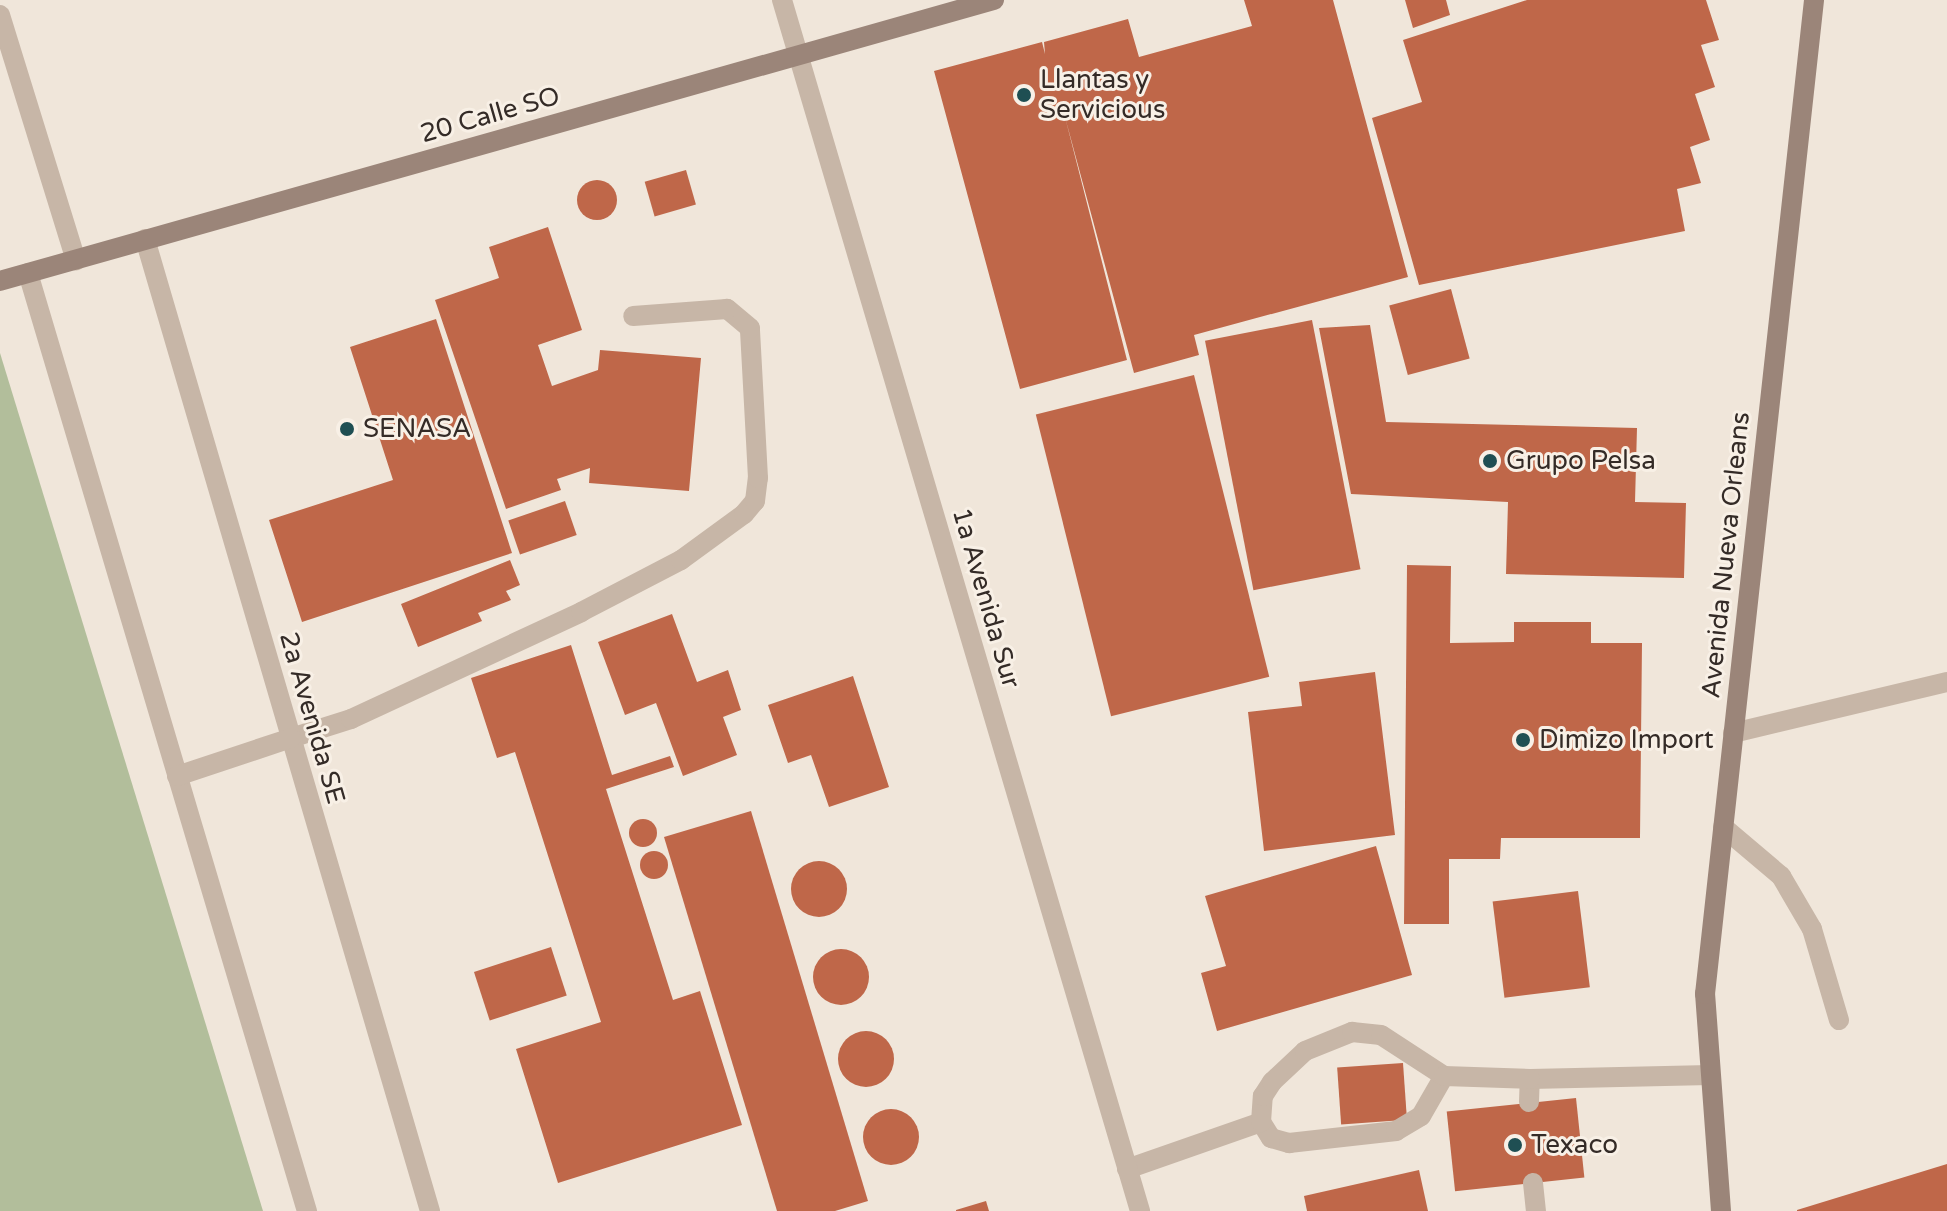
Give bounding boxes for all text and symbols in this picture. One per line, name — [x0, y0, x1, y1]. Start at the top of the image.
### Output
place label: Llantas y Servicious — [1040, 64, 1165, 126]
street label: 20 Calle SO — [417, 80, 563, 150]
marker: Llantas y Servicious — [1015, 86, 1033, 104]
street label: Avenida Nueva Orleans — [1695, 410, 1757, 700]
place label: SENASA — [363, 413, 471, 445]
marker: SENASA — [338, 420, 356, 438]
place label: Grupo Pelsa — [1506, 445, 1656, 477]
marker: Grupo Pelsa — [1481, 452, 1499, 470]
street label: 1a Avenida Sur — [945, 504, 1027, 692]
street label: 2a Avenida SE — [273, 629, 351, 807]
place label: Dimizo Import — [1539, 724, 1714, 756]
marker: Dimizo Import — [1514, 731, 1532, 749]
place label: Texaco — [1531, 1129, 1618, 1161]
marker: Texaco — [1506, 1136, 1524, 1154]

